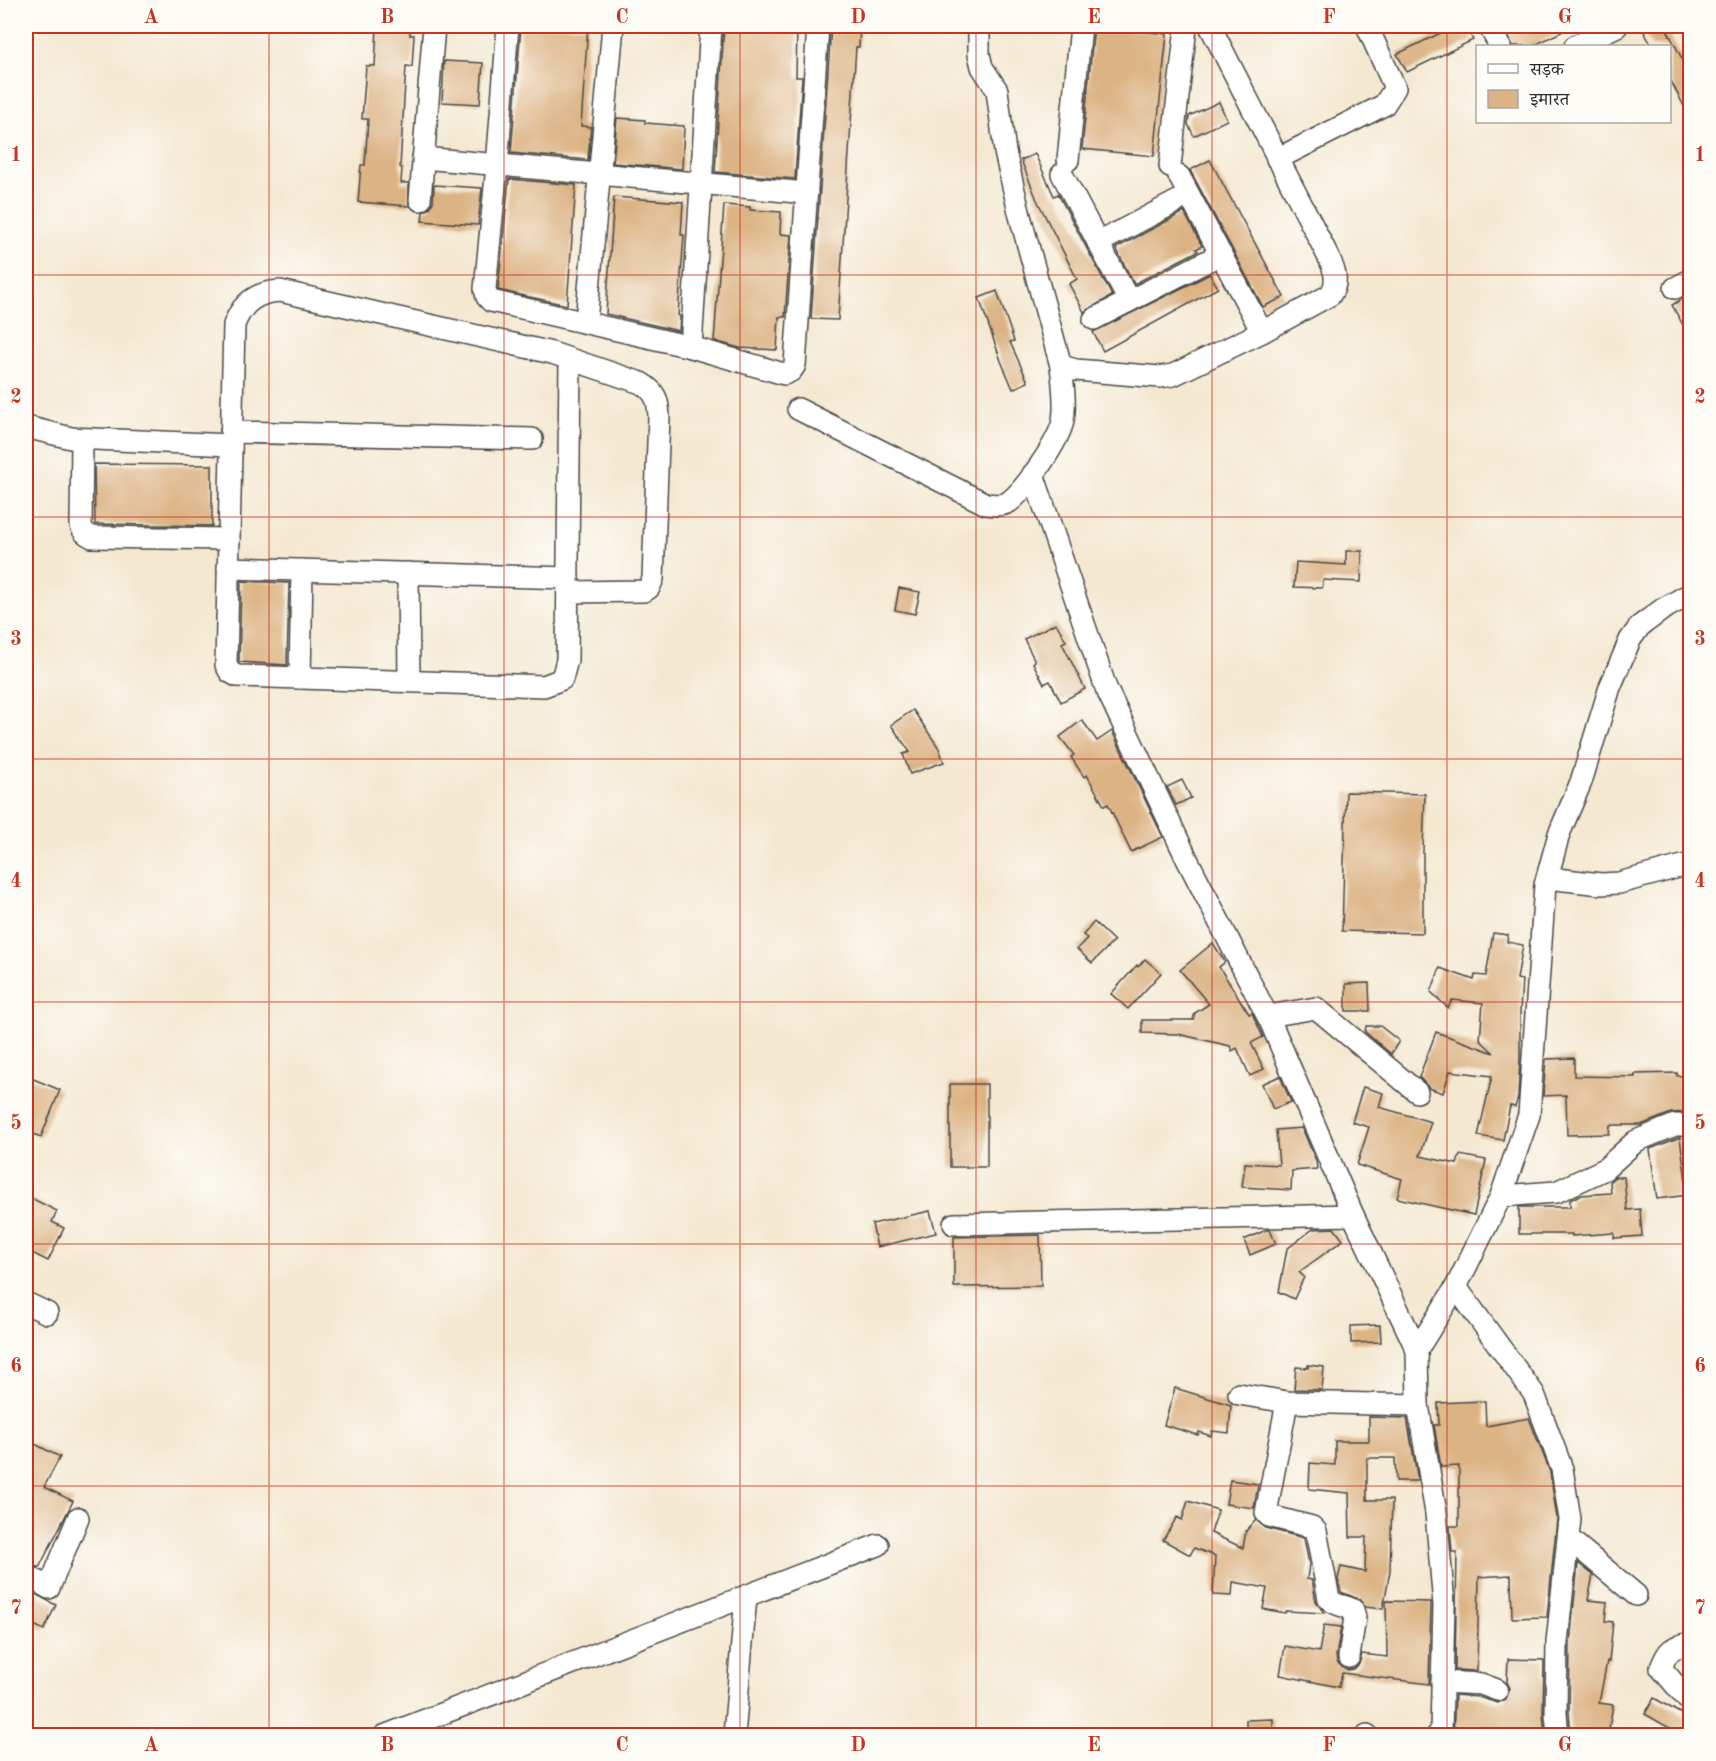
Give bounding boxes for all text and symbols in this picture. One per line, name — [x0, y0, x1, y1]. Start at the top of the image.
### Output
text: A — [143, 8, 159, 28]
text: B — [380, 8, 394, 28]
text: C — [615, 8, 629, 28]
text: D — [850, 8, 866, 28]
text: E — [1087, 8, 1101, 28]
text: F — [1322, 8, 1336, 28]
text: G — [1558, 8, 1572, 28]
legend — [1476, 45, 1671, 123]
text: सड़क — [1529, 61, 1565, 79]
text: इमारत — [1529, 91, 1570, 109]
text: 1 — [10, 146, 22, 166]
text: 1 — [1694, 146, 1706, 166]
text: 2 — [10, 388, 22, 408]
text: 2 — [1694, 388, 1706, 408]
text: 3 — [10, 630, 22, 650]
text: 3 — [1694, 630, 1706, 650]
text: 4 — [10, 872, 22, 892]
text: 4 — [1694, 872, 1706, 892]
text: 5 — [10, 1113, 22, 1134]
text: 5 — [1694, 1113, 1706, 1134]
text: 6 — [10, 1357, 22, 1377]
text: 6 — [1694, 1357, 1706, 1377]
text: 7 — [10, 1599, 22, 1619]
text: 7 — [1694, 1599, 1706, 1619]
text: A — [143, 1736, 159, 1756]
text: B — [380, 1736, 394, 1756]
text: C — [615, 1736, 629, 1756]
text: D — [850, 1736, 866, 1756]
text: E — [1087, 1736, 1101, 1756]
text: F — [1322, 1736, 1336, 1756]
text: G — [1558, 1736, 1572, 1756]

